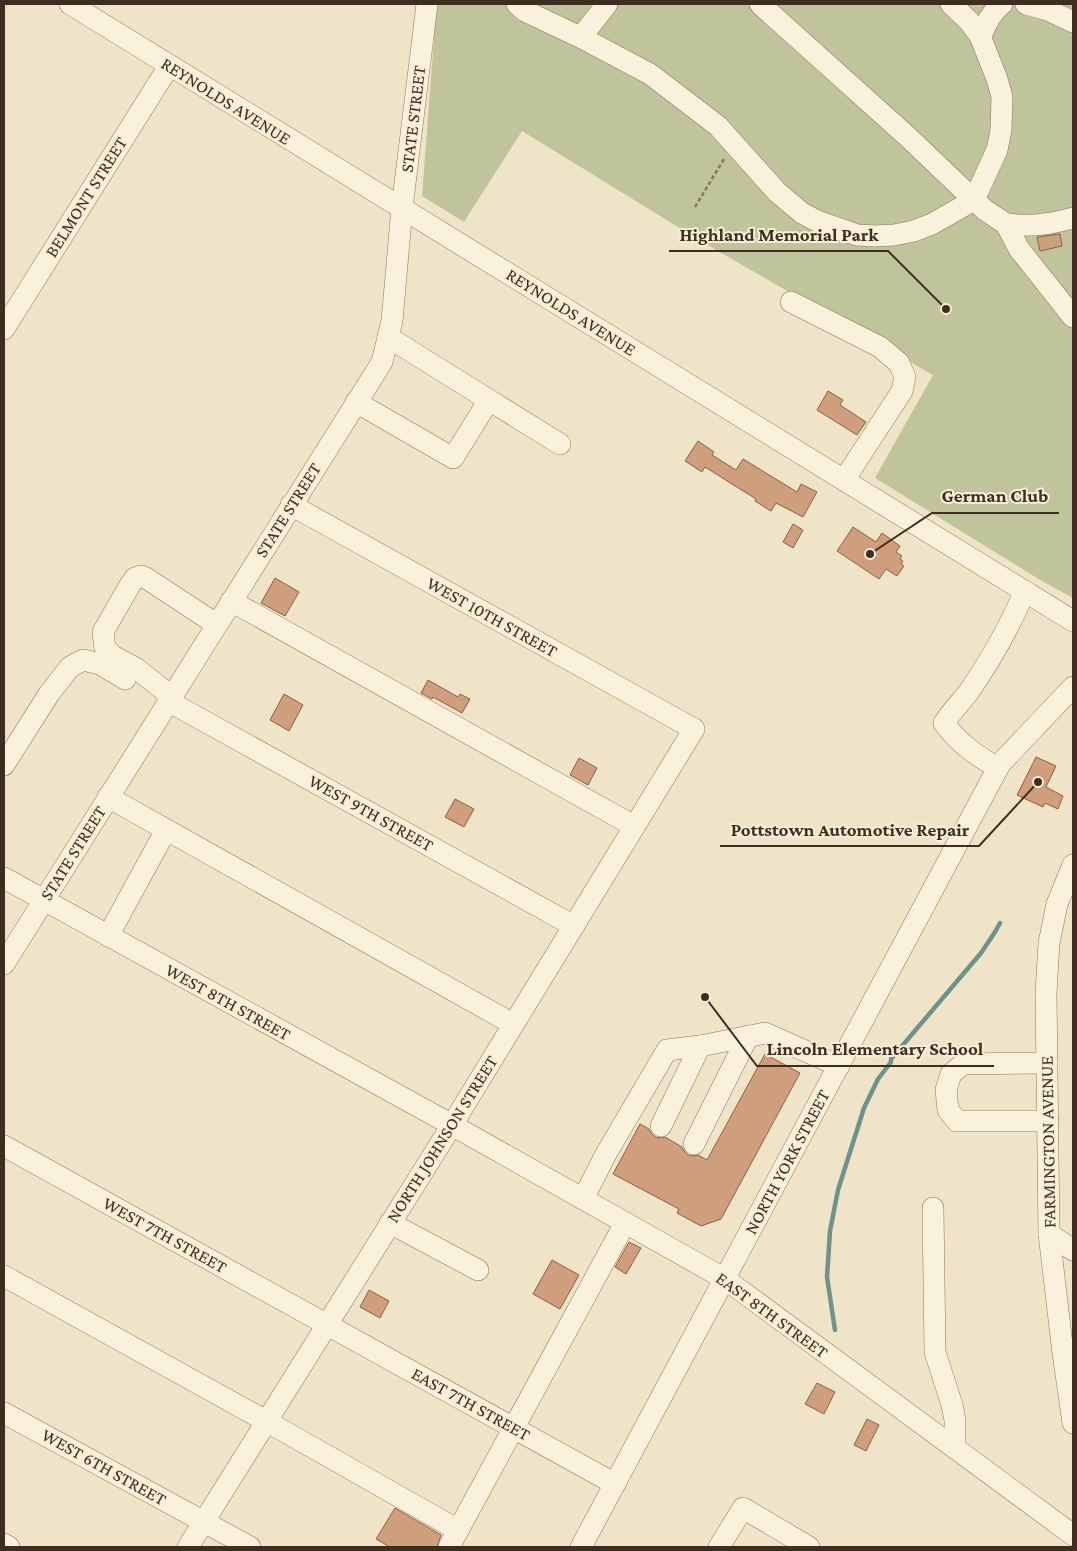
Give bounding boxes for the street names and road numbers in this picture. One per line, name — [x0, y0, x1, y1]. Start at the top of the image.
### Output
street label: REYNOLDS AVENUE — [158, 53, 295, 149]
street label: STATE STREET — [397, 64, 430, 174]
street label: BELMONT STREET — [41, 133, 131, 261]
street label: REYNOLDS AVENUE — [503, 264, 640, 360]
street label: STATE STREET — [251, 459, 325, 561]
street label: WEST 10TH STREET — [423, 573, 561, 661]
street label: WEST 9TH STREET — [305, 770, 437, 856]
street label: STATE STREET — [36, 802, 110, 904]
street label: WEST 8TH STREET — [162, 959, 294, 1045]
street label: NORTH JOHNSON STREET — [382, 1052, 502, 1226]
street label: FARMINGTON AVENUE — [1036, 1055, 1060, 1228]
street label: NORTH YORK STREET — [740, 1086, 834, 1238]
street label: WEST 7TH STREET — [100, 1193, 231, 1277]
street label: EAST 8TH STREET — [712, 1268, 832, 1362]
street label: EAST 7TH STREET — [408, 1363, 534, 1445]
street label: WEST 6TH STREET — [38, 1425, 170, 1510]

